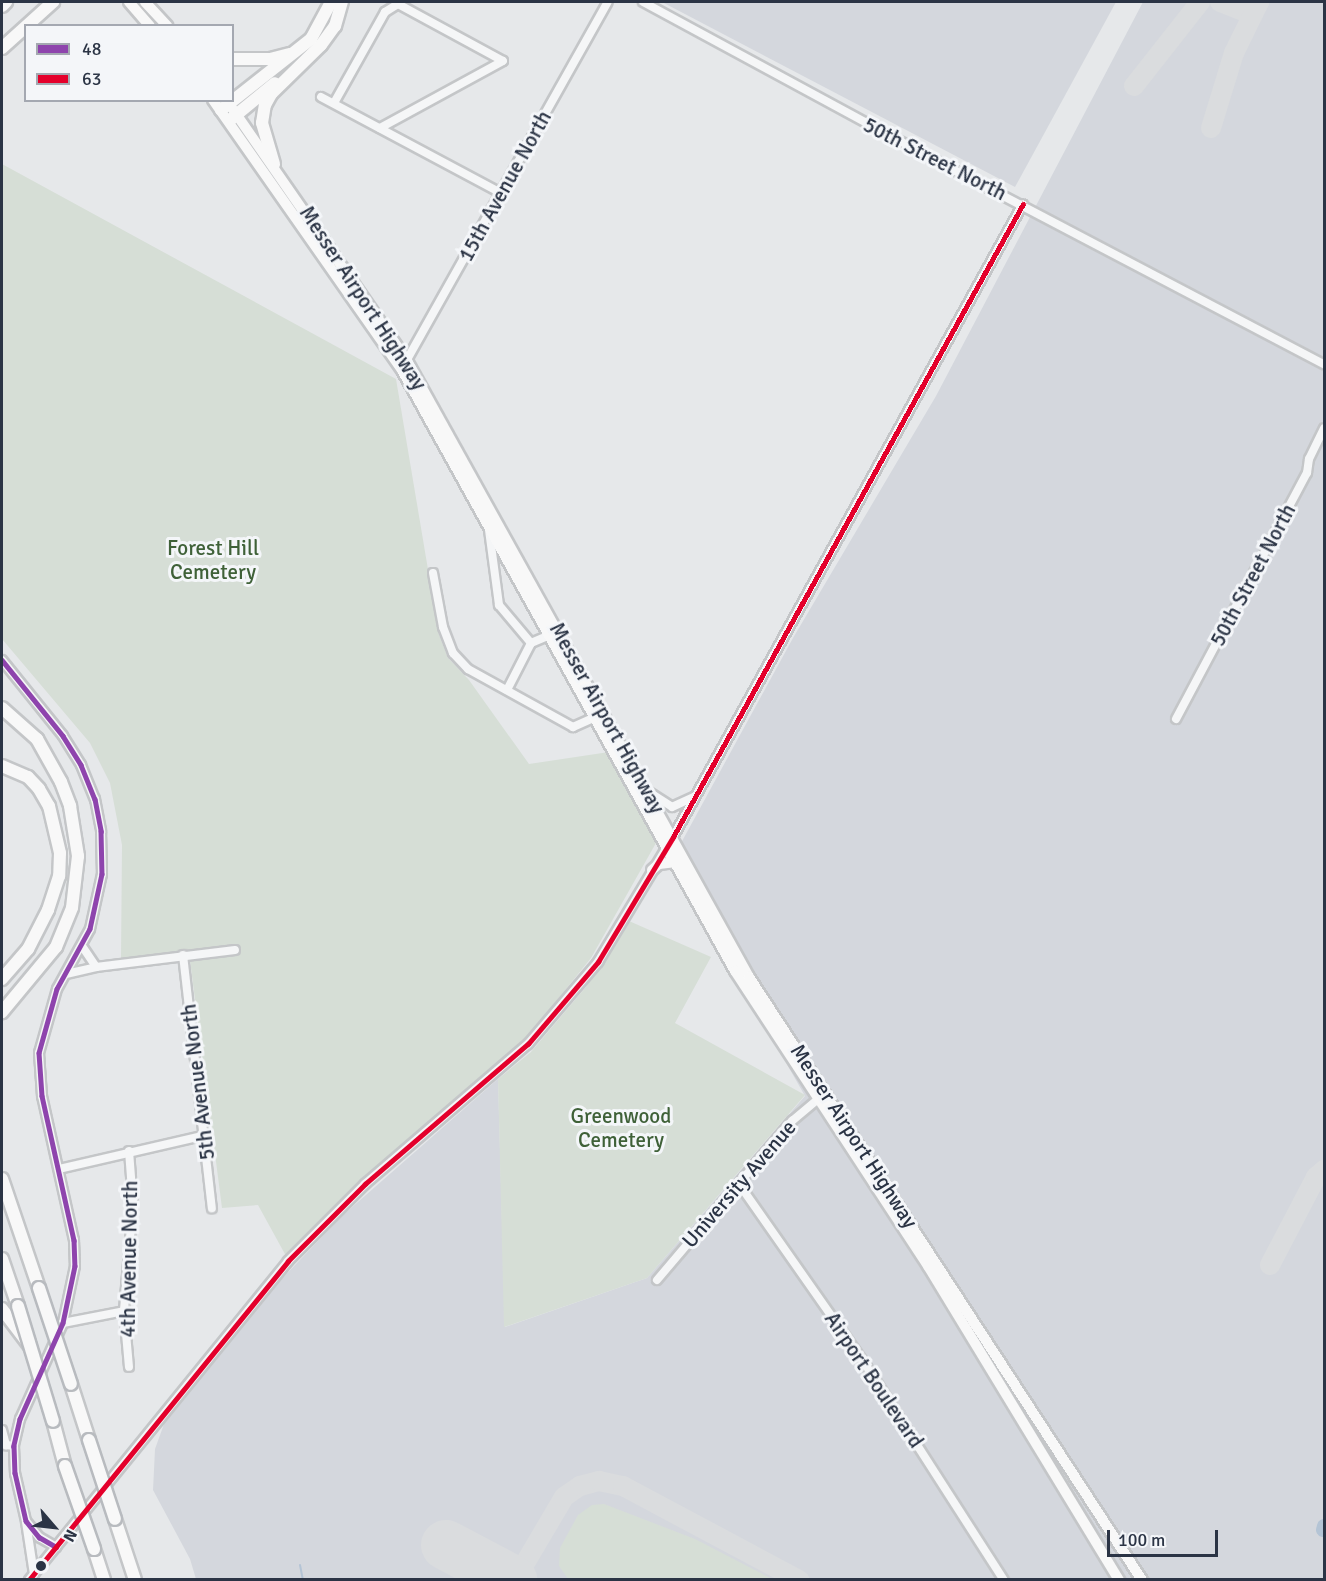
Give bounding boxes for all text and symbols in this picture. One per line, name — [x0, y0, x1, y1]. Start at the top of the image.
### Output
legend — [24, 24, 234, 102]
text: 48 — [82, 38, 101, 60]
text: 63 — [82, 68, 101, 90]
street label: 15th Avenue North — [453, 106, 557, 266]
street label: 50th Street North — [859, 112, 1011, 206]
street label: Messer Airport Highway — [294, 201, 432, 395]
street label: 50th Street North — [1205, 500, 1301, 650]
park label: Forest Hill Cemetery — [167, 535, 259, 585]
street label: Messer Airport Highway — [544, 618, 670, 818]
street label: 5th Avenue North — [176, 1002, 220, 1162]
street label: Messer Airport Highway — [785, 1039, 923, 1233]
park label: Greenwood Cemetery — [571, 1103, 671, 1153]
street label: University Avenue — [677, 1115, 801, 1253]
street label: 4th Avenue North — [115, 1180, 143, 1338]
street label: Airport Boulevard — [819, 1307, 929, 1453]
north arrow — [24, 1497, 84, 1557]
scale bar — [1110, 1518, 1221, 1556]
text: N — [58, 1526, 81, 1545]
text: 100 m — [1118, 1529, 1165, 1551]
unlabelled marker — [35, 1560, 47, 1572]

